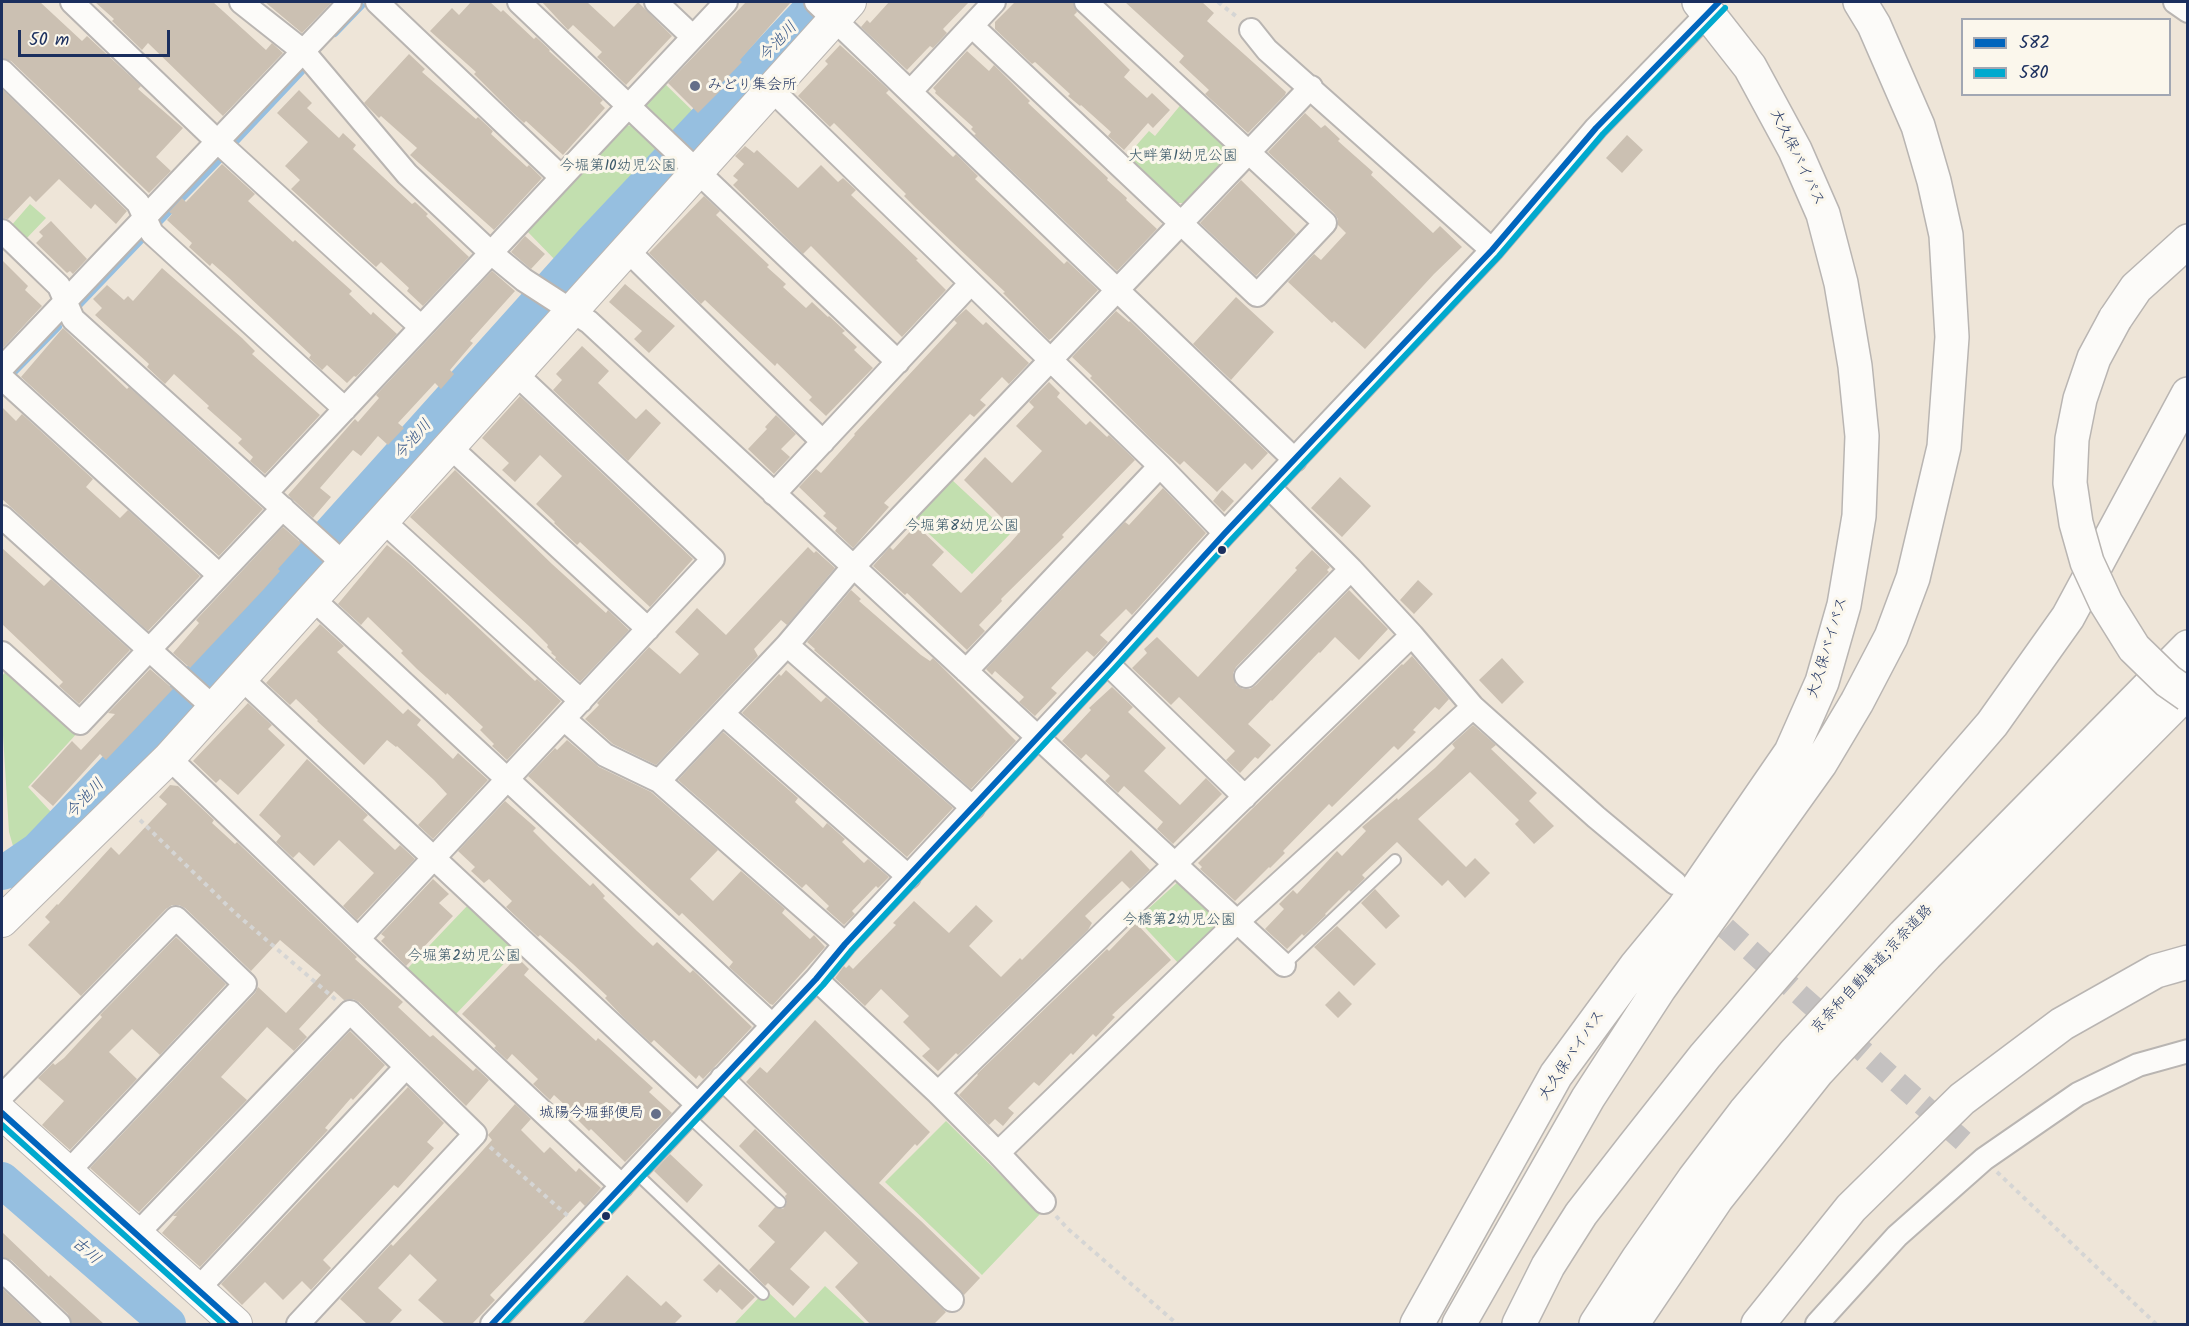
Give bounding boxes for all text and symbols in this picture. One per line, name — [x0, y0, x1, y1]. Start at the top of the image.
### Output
scale bar — [21, 18, 172, 56]
legend — [1961, 18, 2171, 96]
water label: 今池川 — [756, 19, 802, 67]
text: 50 m — [29, 26, 69, 55]
text: 582 — [2019, 29, 2050, 58]
text: 580 — [2019, 59, 2049, 88]
place label: みどり集会所 — [707, 77, 797, 95]
marker: みどり集会所 — [688, 79, 702, 93]
street label: 大久保バイパス — [1765, 107, 1827, 209]
park label: 大畔第1幼児公園 — [1128, 148, 1238, 166]
park label: 今堀第10幼児公園 — [559, 158, 677, 176]
water label: 今池川 — [391, 417, 437, 465]
park label: 今堀第8幼児公園 — [905, 518, 1019, 536]
unlabelled marker — [1216, 544, 1228, 556]
street label: 大久保バイパス — [1805, 595, 1853, 701]
water label: 今池川 — [62, 776, 110, 824]
street label: 京奈和自動車道;京奈道路 — [1809, 902, 1937, 1038]
park label: 今橋第2幼児公園 — [1122, 912, 1236, 930]
park label: 今堀第2幼児公園 — [407, 948, 521, 966]
street label: 大久保バイパス — [1536, 1007, 1610, 1105]
place label: 城陽今堀郵便局 — [539, 1105, 644, 1123]
marker: 城陽今堀郵便局 — [649, 1107, 663, 1121]
unlabelled marker — [600, 1210, 612, 1222]
water label: 古川 — [67, 1234, 103, 1270]

